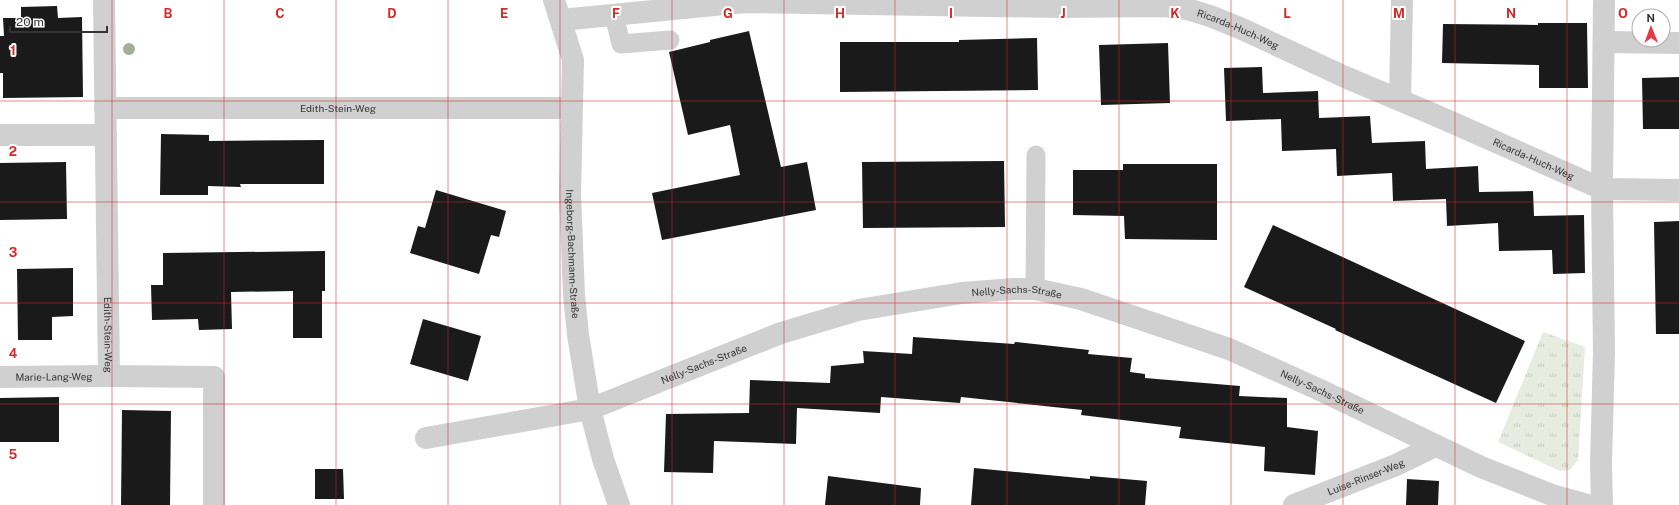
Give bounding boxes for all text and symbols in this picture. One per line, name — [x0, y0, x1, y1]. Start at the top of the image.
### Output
text: B — [164, 6, 173, 21]
text: C — [275, 6, 285, 21]
text: D — [387, 6, 397, 21]
text: E — [500, 6, 508, 21]
text: F — [612, 6, 620, 21]
text: G — [723, 6, 733, 21]
text: H — [835, 6, 845, 21]
text: I — [949, 6, 953, 21]
text: J — [1060, 6, 1066, 21]
text: K — [1170, 6, 1180, 21]
street label: Ricarda-Huch-Weg — [1196, 6, 1281, 51]
text: L — [1283, 6, 1291, 21]
text: M — [1393, 6, 1405, 21]
text: N — [1506, 6, 1516, 21]
text: O — [1618, 6, 1628, 21]
scale bar — [10, 8, 107, 34]
north arrow — [1631, 8, 1671, 48]
text: N — [1646, 12, 1655, 24]
text: 20 m — [16, 15, 44, 29]
text: 1 — [10, 43, 16, 58]
street label: Edith-Stein-Weg — [300, 102, 376, 114]
street label: Ricarda-Huch-Weg — [1491, 135, 1576, 182]
text: 2 — [9, 144, 17, 159]
street label: Ingeborg-Bachmann-Straße — [564, 189, 582, 319]
text: 3 — [9, 245, 18, 260]
street label: Nelly-Sachs-Straße — [971, 283, 1064, 301]
street label: Edith-Stein-Weg — [102, 297, 115, 373]
street label: Nelly-Sachs-Straße — [659, 341, 749, 386]
text: 4 — [9, 346, 18, 361]
street label: Nelly-Sachs-Straße — [1279, 367, 1367, 416]
street label: Marie-Lang-Weg — [15, 370, 93, 383]
text: 5 — [9, 447, 18, 462]
street label: Luise-Rinser-Weg — [1325, 456, 1406, 497]

